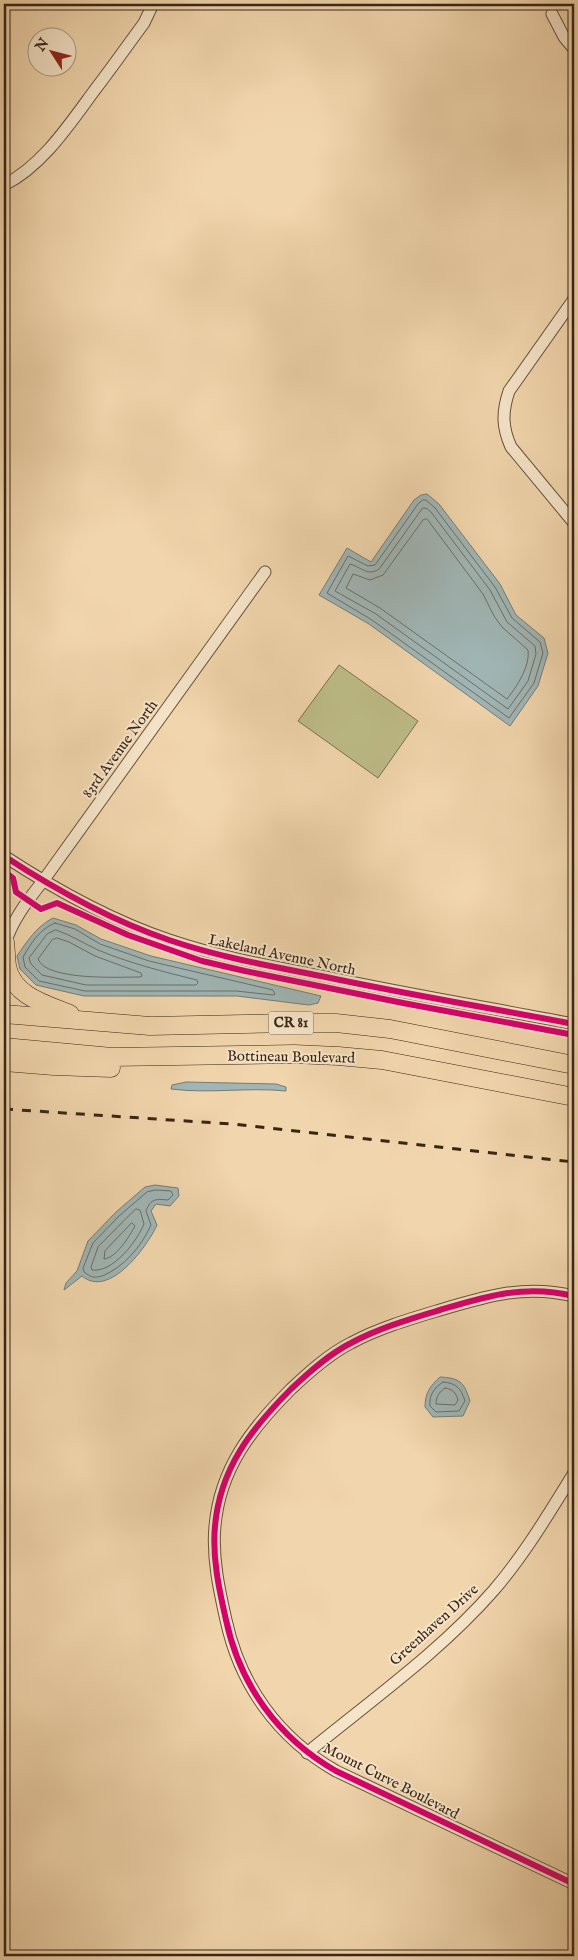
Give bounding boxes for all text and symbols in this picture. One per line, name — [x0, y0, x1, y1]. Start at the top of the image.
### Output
north arrow — [28, 28, 78, 78]
text: N — [31, 35, 53, 56]
street label: 83rd Avenue North — [78, 696, 162, 802]
street label: Lakeland Avenue North — [207, 930, 357, 980]
road number: CR 81 — [268, 1011, 314, 1034]
street label: Bottineau Boulevard — [227, 1046, 356, 1068]
street label: Greenhaven Drive — [386, 1580, 482, 1670]
street label: Mount Curve Boulevard — [320, 1738, 463, 1824]

